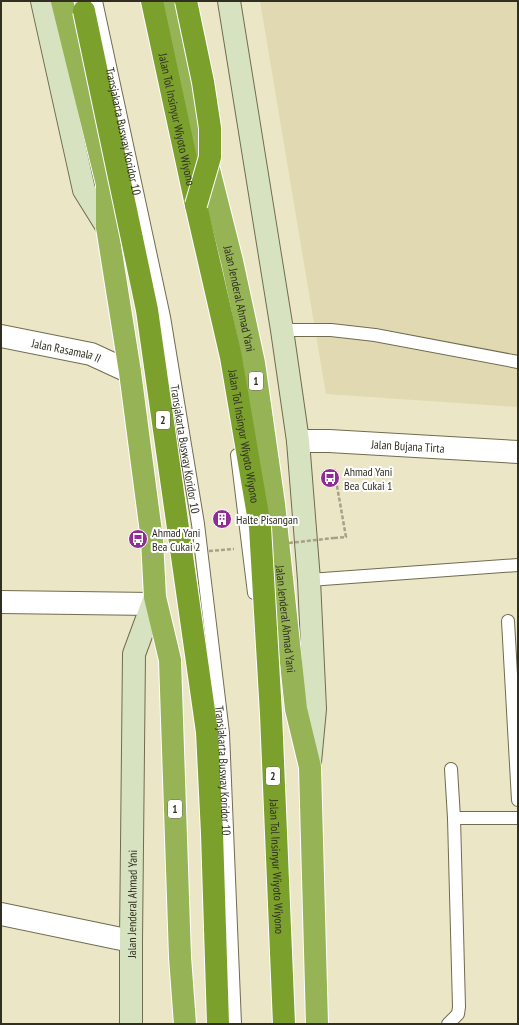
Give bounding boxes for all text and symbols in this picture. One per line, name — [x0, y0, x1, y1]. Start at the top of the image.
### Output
street label: Jalan Tol Insinyur Wiyoto Wiyono — [156, 51, 199, 187]
street label: Transjakarta Busway Koridor 10 — [103, 66, 145, 196]
street label: Jalan Jenderal Ahmad Yani — [221, 243, 259, 353]
street label: Jalan Rasamala II — [29, 335, 104, 365]
street label: Jalan Tol Insinyur Wiyoto Wiyono — [226, 367, 263, 504]
road number: 1 — [249, 372, 263, 390]
street label: Transjakarta Busway Koridor 10 — [168, 384, 204, 514]
road number: 2 — [156, 411, 170, 429]
street label: Jalan Bujana Tirta — [370, 436, 445, 455]
place label: Ahmad Yani Bea Cukai 1 — [344, 464, 393, 493]
bus stop icon: Ahmad Yani Bea Cukai 1 — [319, 467, 341, 489]
building icon: Halte Pisangan — [211, 508, 233, 530]
place label: Halte Pisangan — [236, 512, 298, 527]
place label: Ahmad Yani Bea Cukai 2 — [152, 525, 201, 554]
bus stop icon: Ahmad Yani Bea Cukai 2 — [127, 528, 149, 550]
street label: Jalan Jenderal Ahmad Yani — [273, 563, 300, 673]
street label: Transjakarta Busway Koridor 10 — [212, 705, 235, 836]
road number: 2 — [266, 767, 280, 785]
street label: Jalan Tol Insinyur Wiyoto Wiyono — [267, 798, 288, 934]
road number: 1 — [168, 800, 182, 818]
street label: Jalan Jenderal Ahmad Yani — [123, 850, 139, 959]

